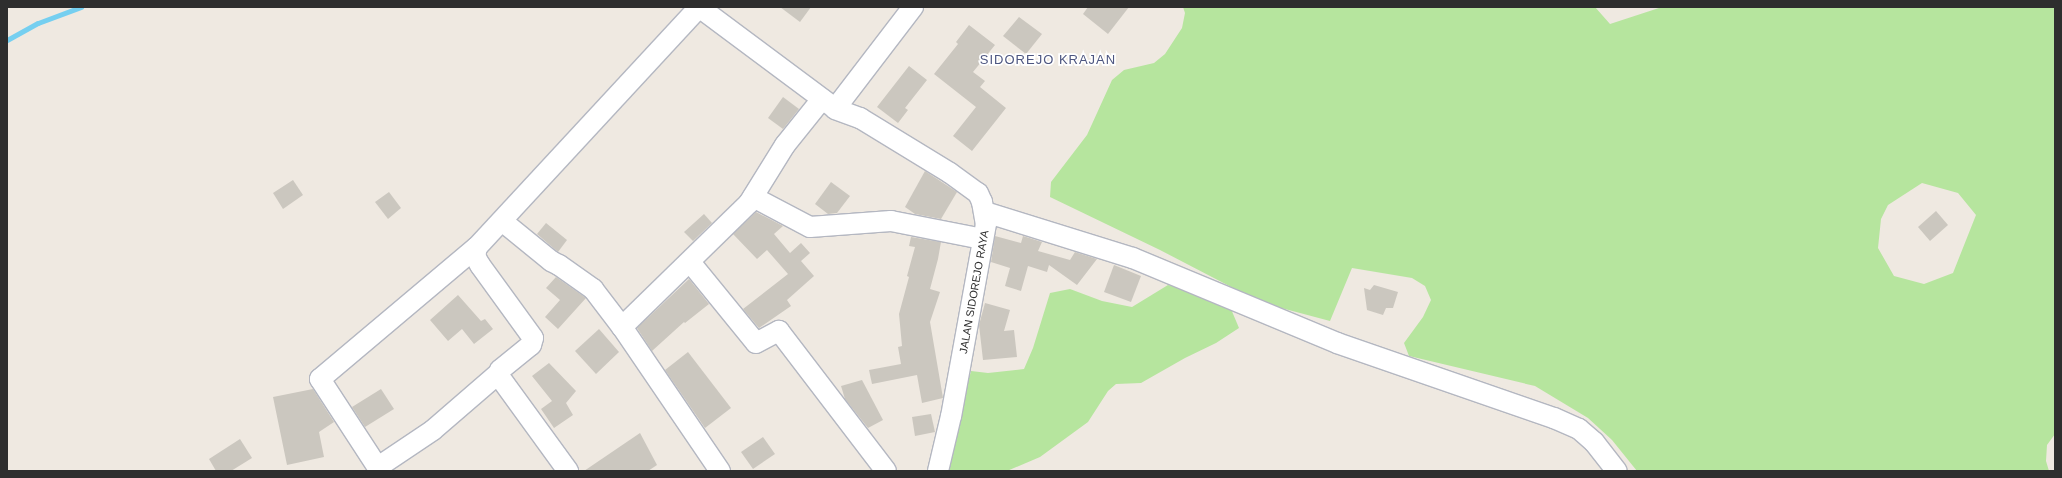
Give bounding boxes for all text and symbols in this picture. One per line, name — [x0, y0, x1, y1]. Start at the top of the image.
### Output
district label: SIDOREJO KRAJAN — [980, 52, 1116, 68]
street label: JALAN SIDOREJO RAYA — [957, 229, 991, 355]

